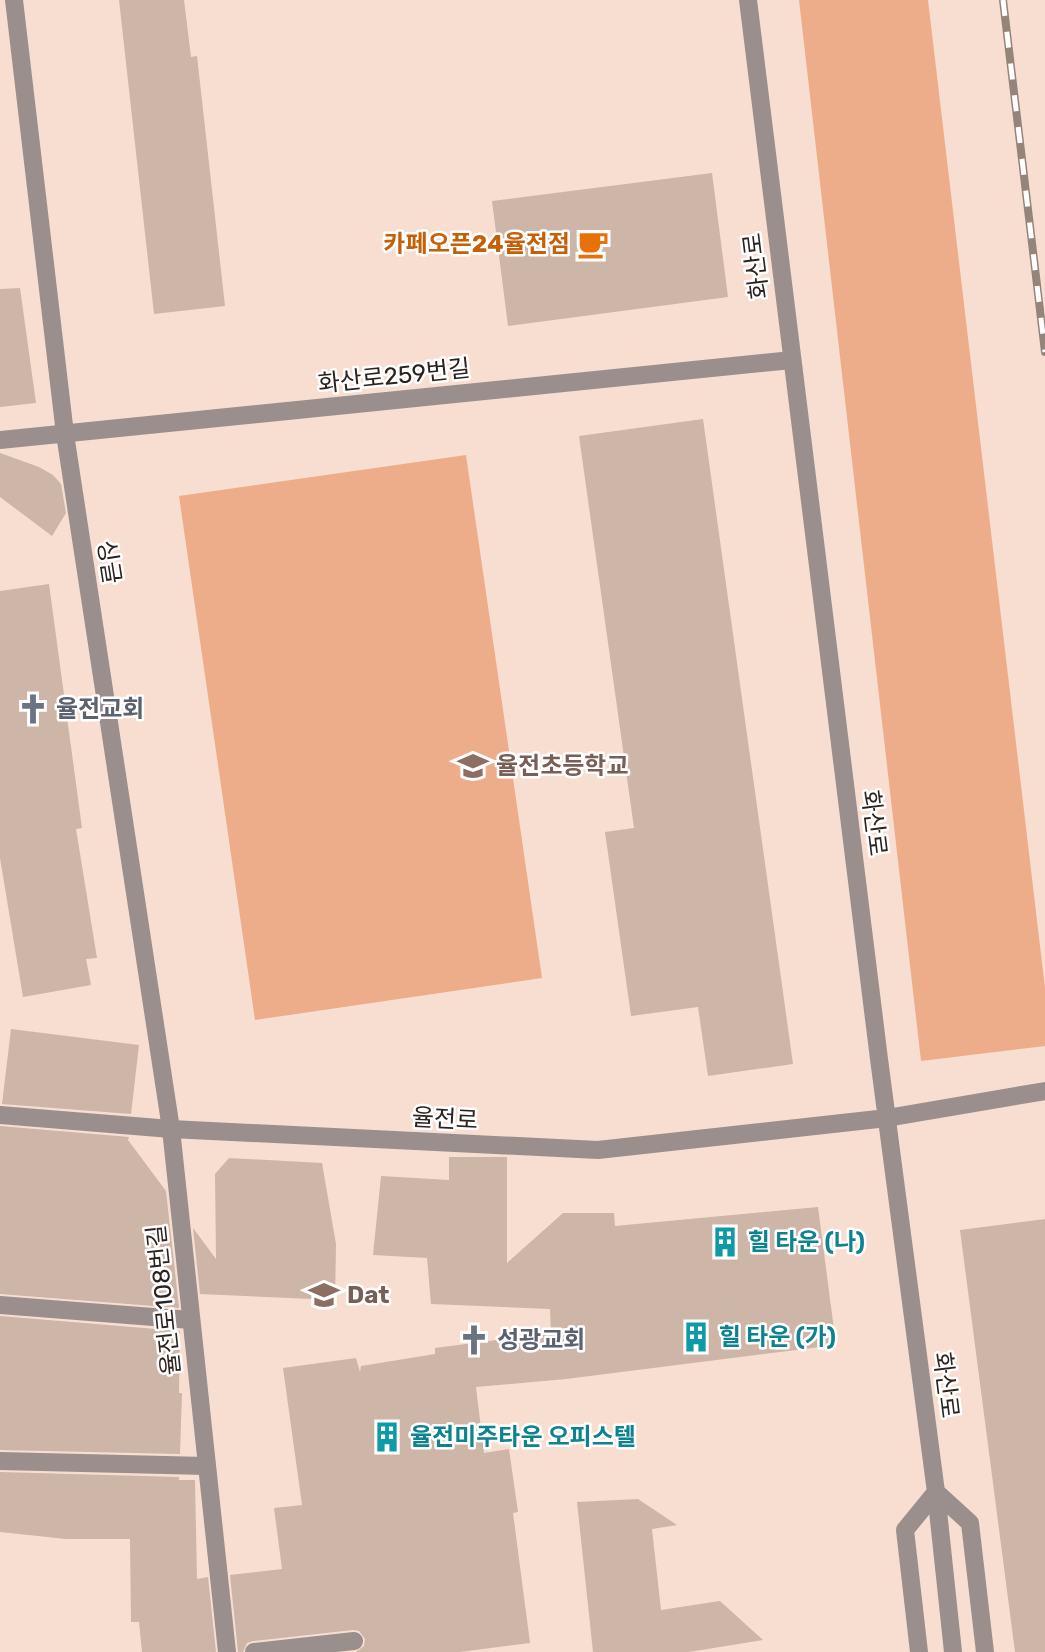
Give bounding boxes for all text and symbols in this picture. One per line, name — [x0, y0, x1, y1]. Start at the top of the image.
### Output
cafe icon: 카페오픈24율전점 — [576, 227, 610, 261]
place label: 카페오픈24율전점 — [384, 230, 570, 258]
street label: 화산로 — [738, 231, 774, 301]
street label: 화산로259번길 — [316, 354, 472, 398]
street label: 싱글 — [92, 538, 126, 586]
church icon: 율전교회 — [16, 692, 50, 726]
place label: 율전교회 — [56, 695, 144, 723]
school or university icon: 율전초등학교 — [456, 749, 490, 783]
place label: 율전초등학교 — [496, 752, 628, 780]
street label: 화산로 — [856, 788, 892, 858]
street label: 율전로 — [411, 1103, 479, 1135]
street label: 율전로108번길 — [142, 1223, 186, 1377]
building icon: 힐 타운 (나) — [708, 1225, 742, 1259]
place label: 힐 타운 (나) — [748, 1228, 865, 1256]
school or university icon: Dat — [307, 1278, 341, 1312]
place label: Dat — [347, 1281, 389, 1309]
building icon: 힐 타운 (가) — [679, 1320, 713, 1354]
church icon: 성광교회 — [457, 1323, 491, 1357]
place label: 힐 타운 (가) — [719, 1323, 836, 1351]
place label: 성광교회 — [497, 1326, 585, 1354]
street label: 화산로 — [928, 1350, 964, 1420]
building icon: 율전미주타운 오피스텔 — [370, 1420, 404, 1454]
place label: 율전미주타운 오피스텔 — [410, 1423, 636, 1451]

